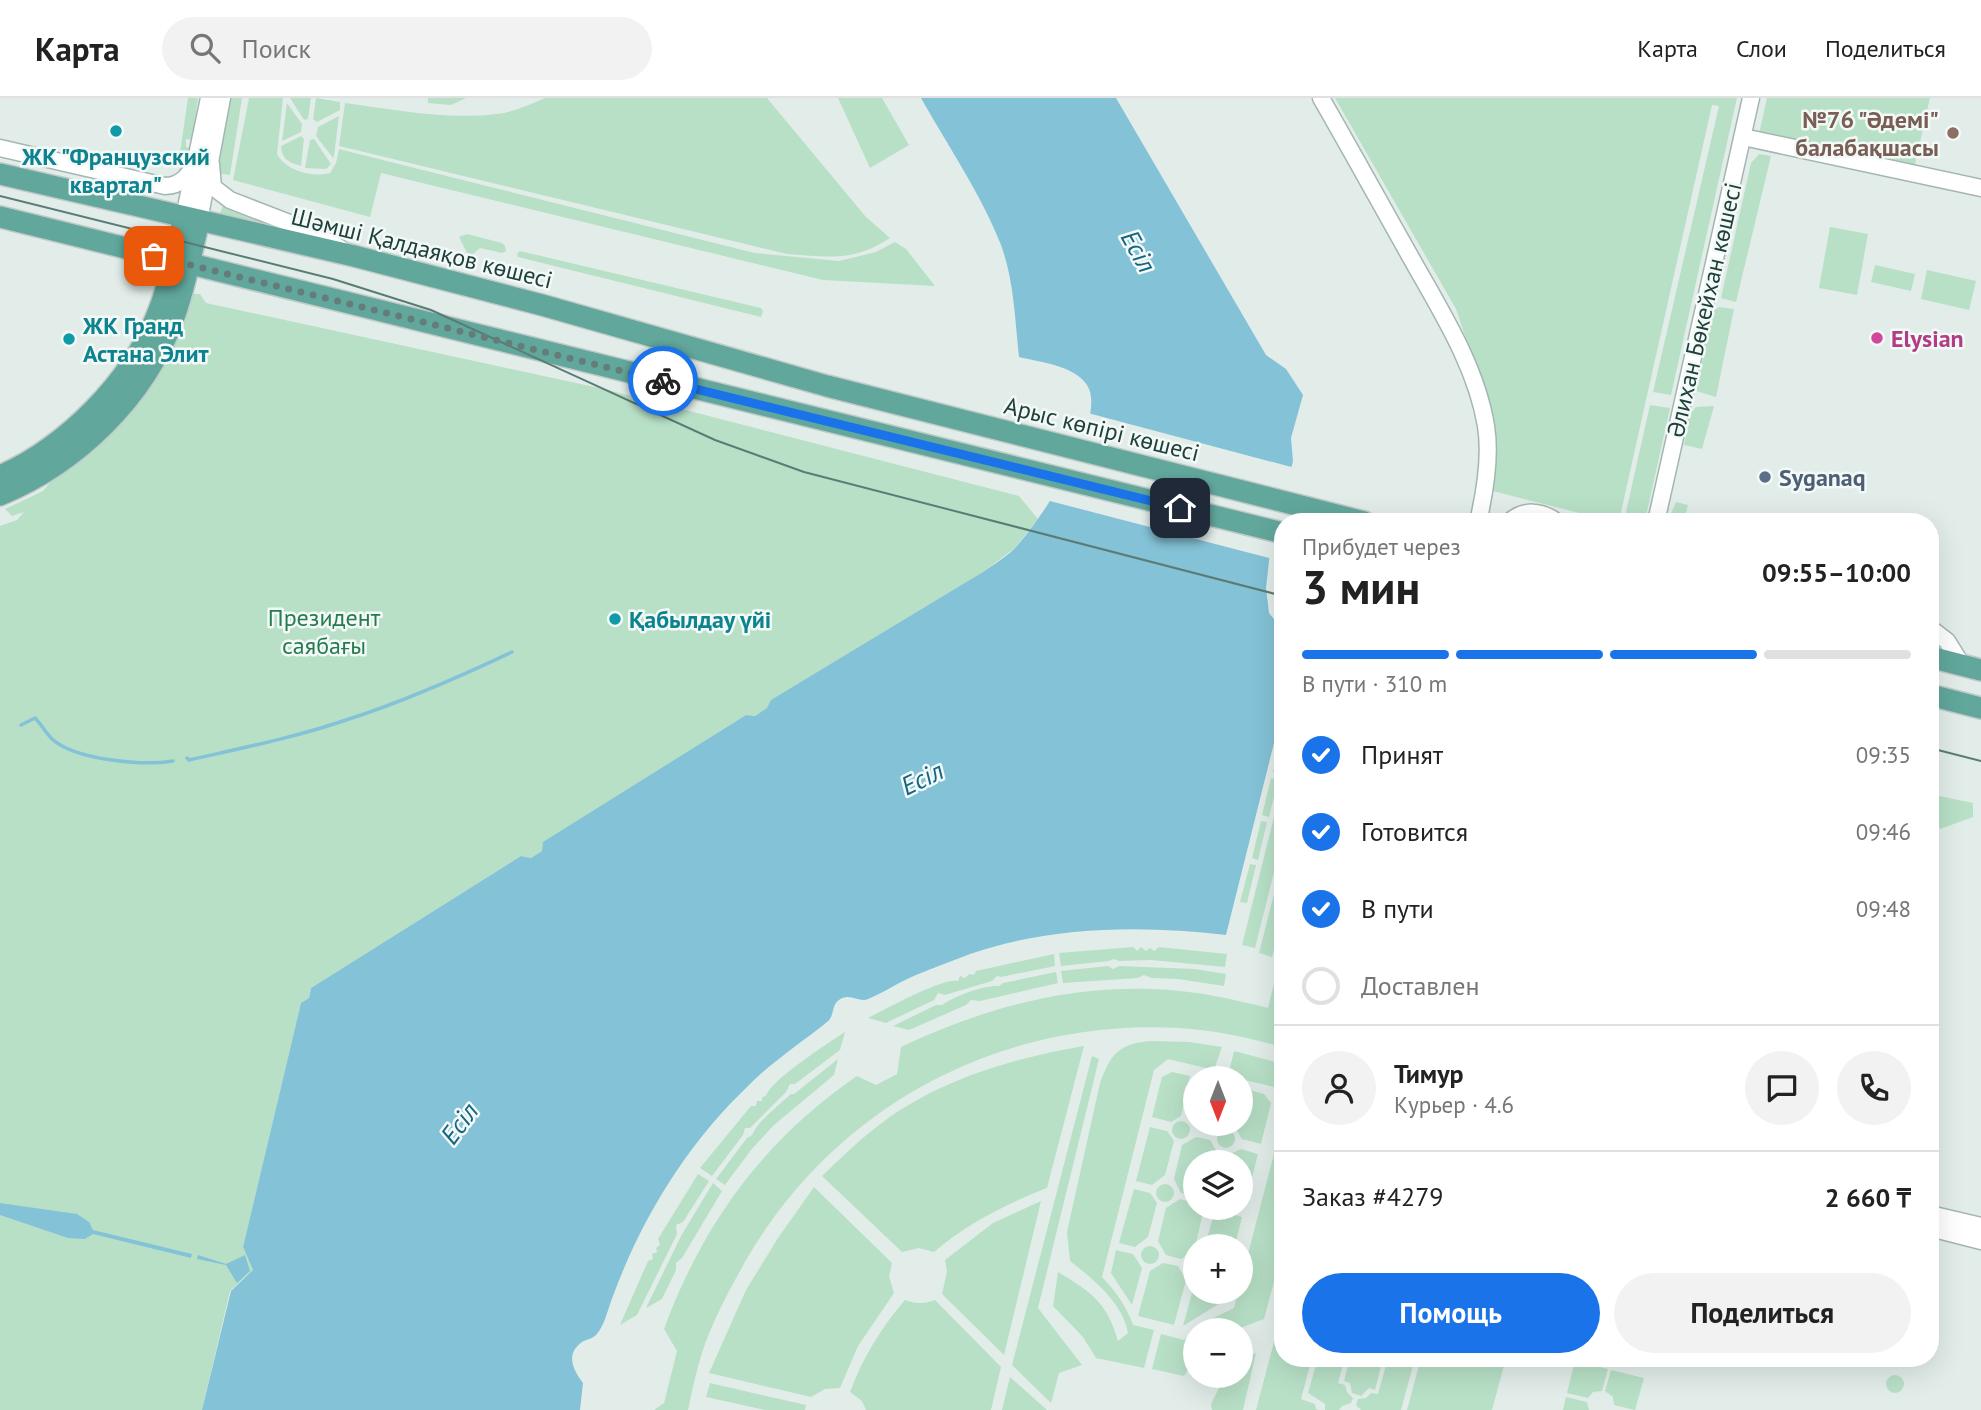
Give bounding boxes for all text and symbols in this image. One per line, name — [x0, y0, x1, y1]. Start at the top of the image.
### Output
search box — [162, 17, 652, 80]
text: Карта — [35, 27, 120, 70]
icon: search — [186, 29, 224, 67]
text: Поиск — [242, 32, 311, 65]
text: Карта — [1637, 33, 1698, 64]
text: Слои — [1736, 33, 1787, 64]
text: Поделиться — [1825, 33, 1946, 64]
place label: №76 "Әдемі" балабақшасы — [1795, 104, 1939, 163]
marker: ЖК "Французский квартал" — [108, 123, 124, 139]
marker: №76 "Әдемі" балабақшасы — [1945, 125, 1961, 141]
place label: ЖК "Французский квартал" — [21, 141, 210, 200]
street label: Әлихан Бөкейхан көшесі — [1660, 180, 1748, 440]
street label: Шәмші Қалдаяқов көшесі — [288, 201, 556, 295]
water label: Есіл — [1114, 224, 1164, 278]
pin — [124, 226, 184, 286]
icon: bag — [135, 237, 173, 275]
place label: ЖК Гранд Астана Элит — [82, 310, 210, 369]
place label: Elysian — [1891, 323, 1964, 354]
marker: Elysian — [1869, 330, 1885, 346]
marker: ЖК Гранд Астана Элит — [61, 331, 77, 347]
courier — [628, 346, 698, 416]
icon: bike — [644, 362, 682, 400]
street label: Арыс көпірі көшесі — [1001, 390, 1203, 468]
place label: Syganaq — [1779, 462, 1866, 493]
marker: Syganaq — [1757, 469, 1773, 485]
pin — [1150, 478, 1210, 538]
icon: home — [1161, 489, 1199, 527]
text: Прибудет через — [1302, 532, 1461, 561]
text: 09:55–10:00 — [1762, 556, 1911, 589]
text: 3 мин — [1302, 557, 1420, 617]
park label: Президент саябағы — [268, 602, 381, 661]
place label: Қабылдау үйі — [629, 604, 771, 635]
marker: Қабылдау үйі — [607, 611, 623, 627]
text: В пути · 310 m — [1302, 669, 1447, 698]
icon: check — [1302, 736, 1340, 774]
text: Принят — [1361, 738, 1443, 771]
text: 09:35 — [1856, 740, 1911, 769]
water label: Есіл — [895, 753, 949, 802]
icon: check — [1302, 813, 1340, 851]
text: Готовится — [1361, 815, 1468, 848]
text: 09:46 — [1856, 817, 1911, 846]
icon: check — [1302, 890, 1340, 928]
text: В пути — [1361, 892, 1434, 925]
text: 09:48 — [1856, 894, 1911, 923]
text: Доставлен — [1361, 969, 1480, 1002]
button: person — [1302, 1051, 1376, 1125]
button: chat — [1745, 1051, 1819, 1125]
button: phone — [1837, 1051, 1911, 1125]
text: Тимур — [1394, 1057, 1464, 1090]
north arrow — [1183, 1066, 1253, 1136]
map controls — [1183, 1066, 1253, 1388]
text: Курьер · 4.6 — [1394, 1090, 1514, 1119]
water label: Есіл — [433, 1095, 485, 1150]
button: layers — [1183, 1150, 1253, 1220]
text: Заказ #4279 — [1302, 1180, 1444, 1213]
text: 2 660 ₸ — [1825, 1181, 1911, 1214]
button: + — [1183, 1234, 1253, 1304]
button: Помощь — [1302, 1273, 1600, 1353]
button: Поделиться — [1614, 1273, 1911, 1353]
button: − — [1183, 1318, 1253, 1388]

